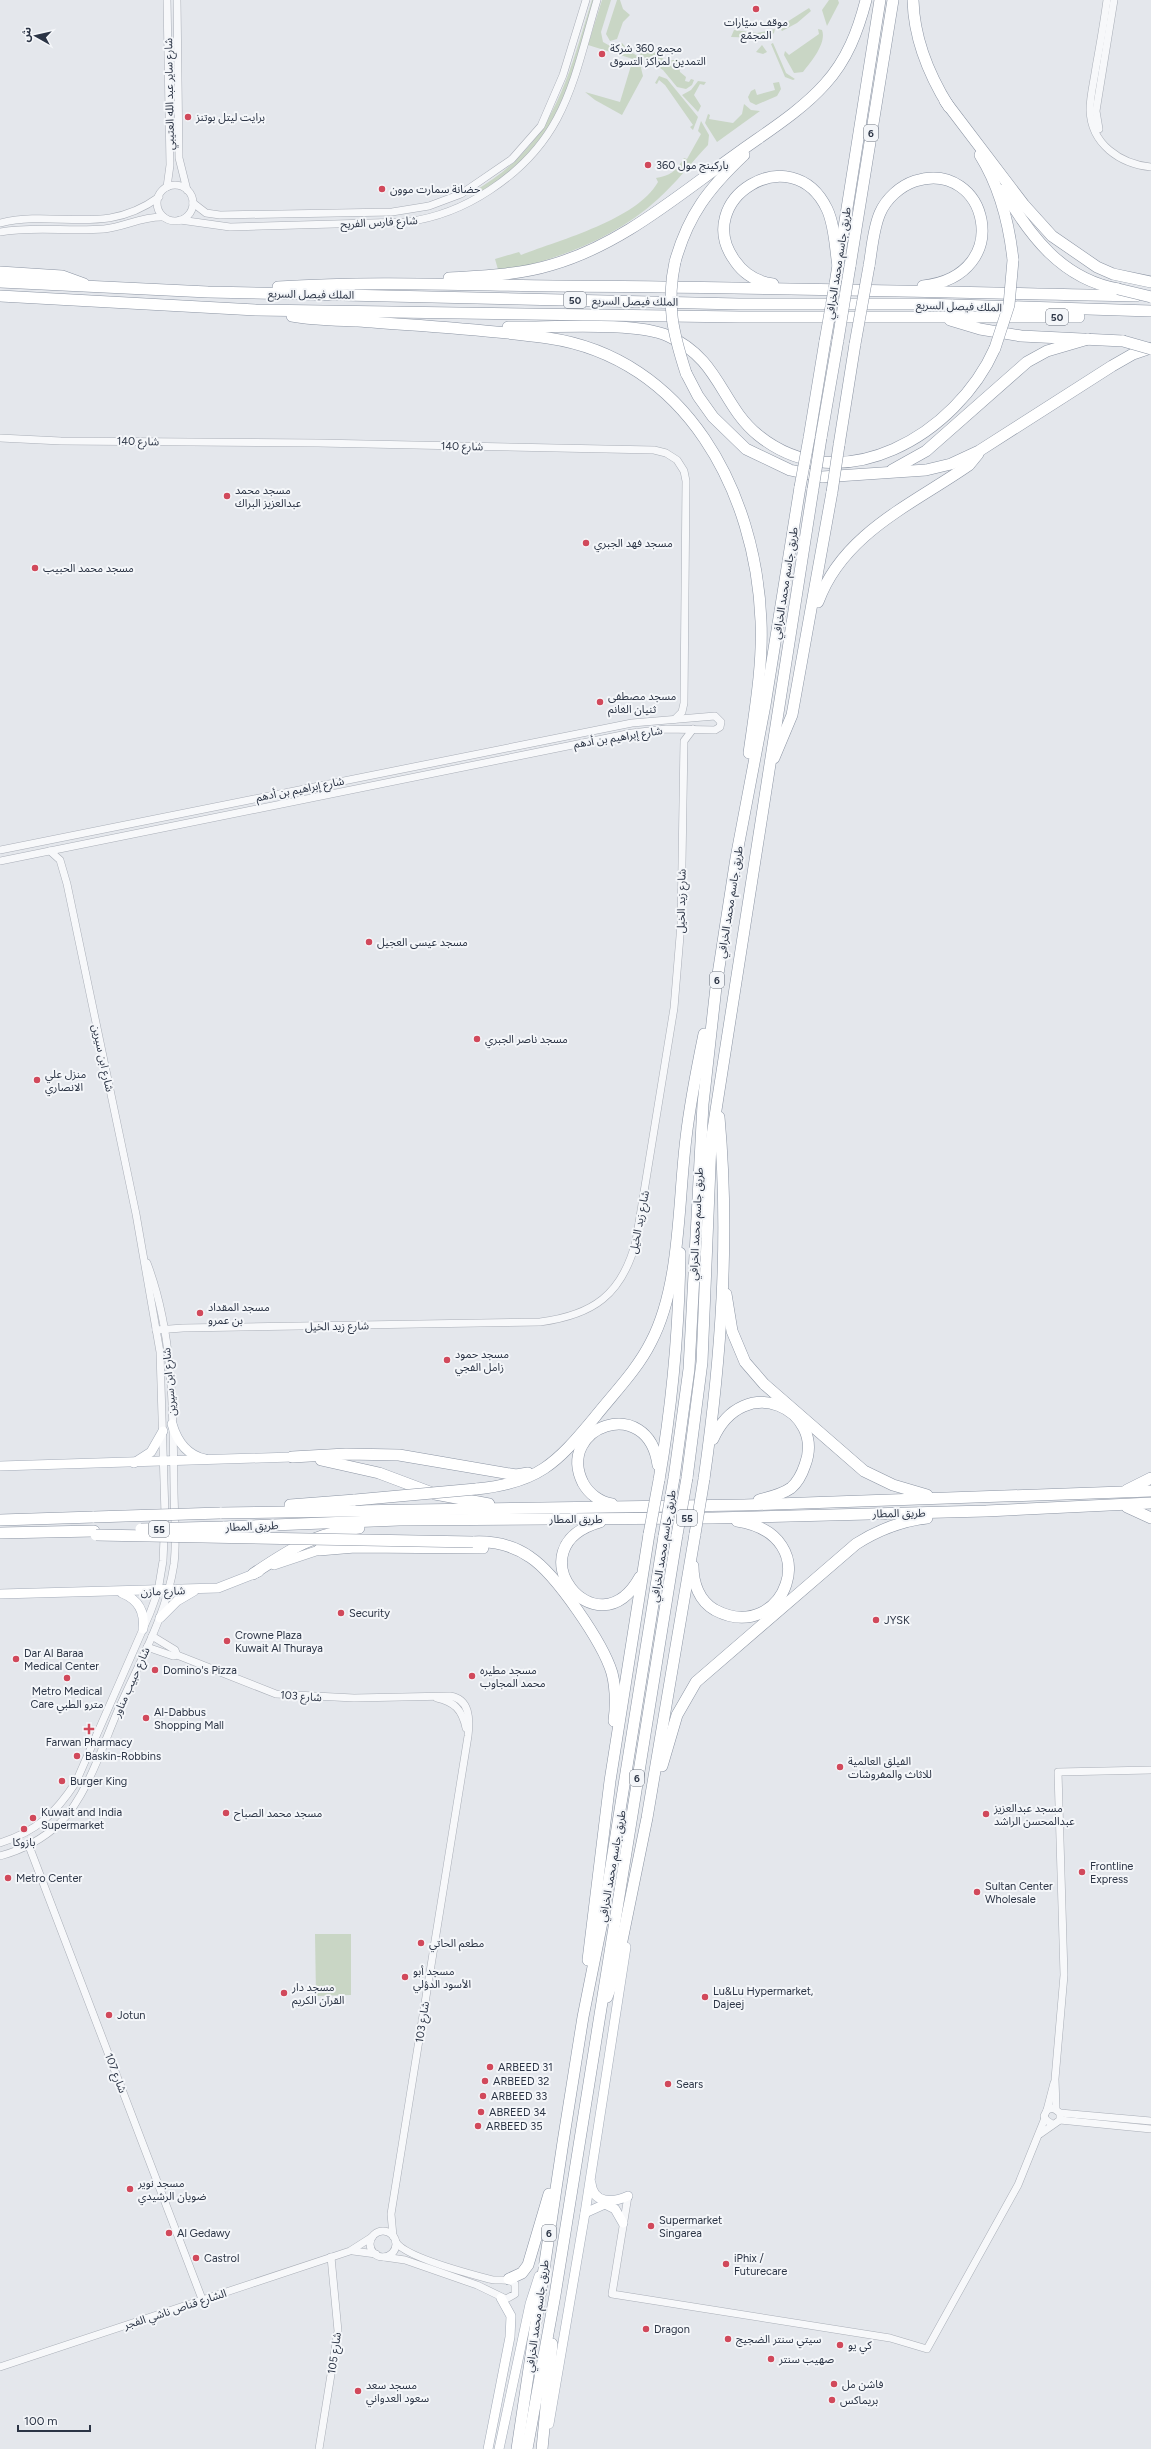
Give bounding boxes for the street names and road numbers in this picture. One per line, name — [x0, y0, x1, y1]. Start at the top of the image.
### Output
street label: شارع ساير عبد الله العتيبي — [162, 37, 180, 150]
road number: 6 — [864, 125, 878, 141]
street label: طريق جاسم محمد الخرافي — [823, 206, 856, 321]
street label: شارع فارس الفريح — [340, 214, 418, 232]
street label: الملك فيصل السريع — [268, 287, 354, 303]
road number: 50 — [564, 292, 586, 308]
street label: الملك فيصل السريع — [592, 294, 678, 310]
street label: الملك فيصل السريع — [916, 298, 1002, 315]
road number: 50 — [1046, 309, 1068, 325]
street label: شارع 140 — [117, 435, 160, 449]
street label: شارع 140 — [441, 440, 484, 454]
street label: طريق جاسم محمد الخرافي — [770, 526, 803, 641]
street label: شارع إبراهيم بن أدهم — [573, 724, 664, 753]
street label: شارع إبراهيم بن أدهم — [255, 774, 346, 806]
street label: طريق جاسم محمد الخرافي — [715, 845, 748, 960]
street label: شارع زيد الخيل — [674, 868, 690, 933]
road number: 6 — [710, 972, 724, 988]
street label: شارع ابن سيرين — [88, 1023, 116, 1094]
street label: طريق جاسم محمد الخرافي — [687, 1167, 709, 1281]
street label: شارع زيد الخيل — [627, 1189, 653, 1255]
street label: شارع زيد الخيل — [305, 1319, 370, 1335]
street label: شارع ابن سيرين — [160, 1347, 180, 1417]
street label: طريق جاسم محمد الخرافي — [648, 1489, 681, 1604]
street label: طريق المطار — [871, 1507, 926, 1521]
road number: 55 — [677, 1510, 697, 1526]
street label: طريق المطار — [548, 1513, 603, 1526]
street label: طريق المطار — [224, 1519, 279, 1534]
road number: 55 — [149, 1521, 169, 1537]
street label: شارع مازن — [140, 1584, 186, 1600]
street label: شارع حبيب مناور — [110, 1645, 154, 1720]
street label: شارع 103 — [280, 1689, 323, 1705]
road number: 6 — [630, 1770, 644, 1786]
street label: طريق جاسم محمد الخرافي — [596, 1809, 631, 1924]
street label: شارع 103 — [413, 2000, 433, 2044]
street label: شارع 107 — [101, 2051, 129, 2096]
road number: 6 — [542, 2225, 556, 2241]
street label: طريق جاسم محمد الخرافي — [523, 2259, 554, 2374]
street label: الشارع قناص ناشي الفجر — [121, 2287, 229, 2335]
street label: شارع 105 — [325, 2331, 345, 2375]

